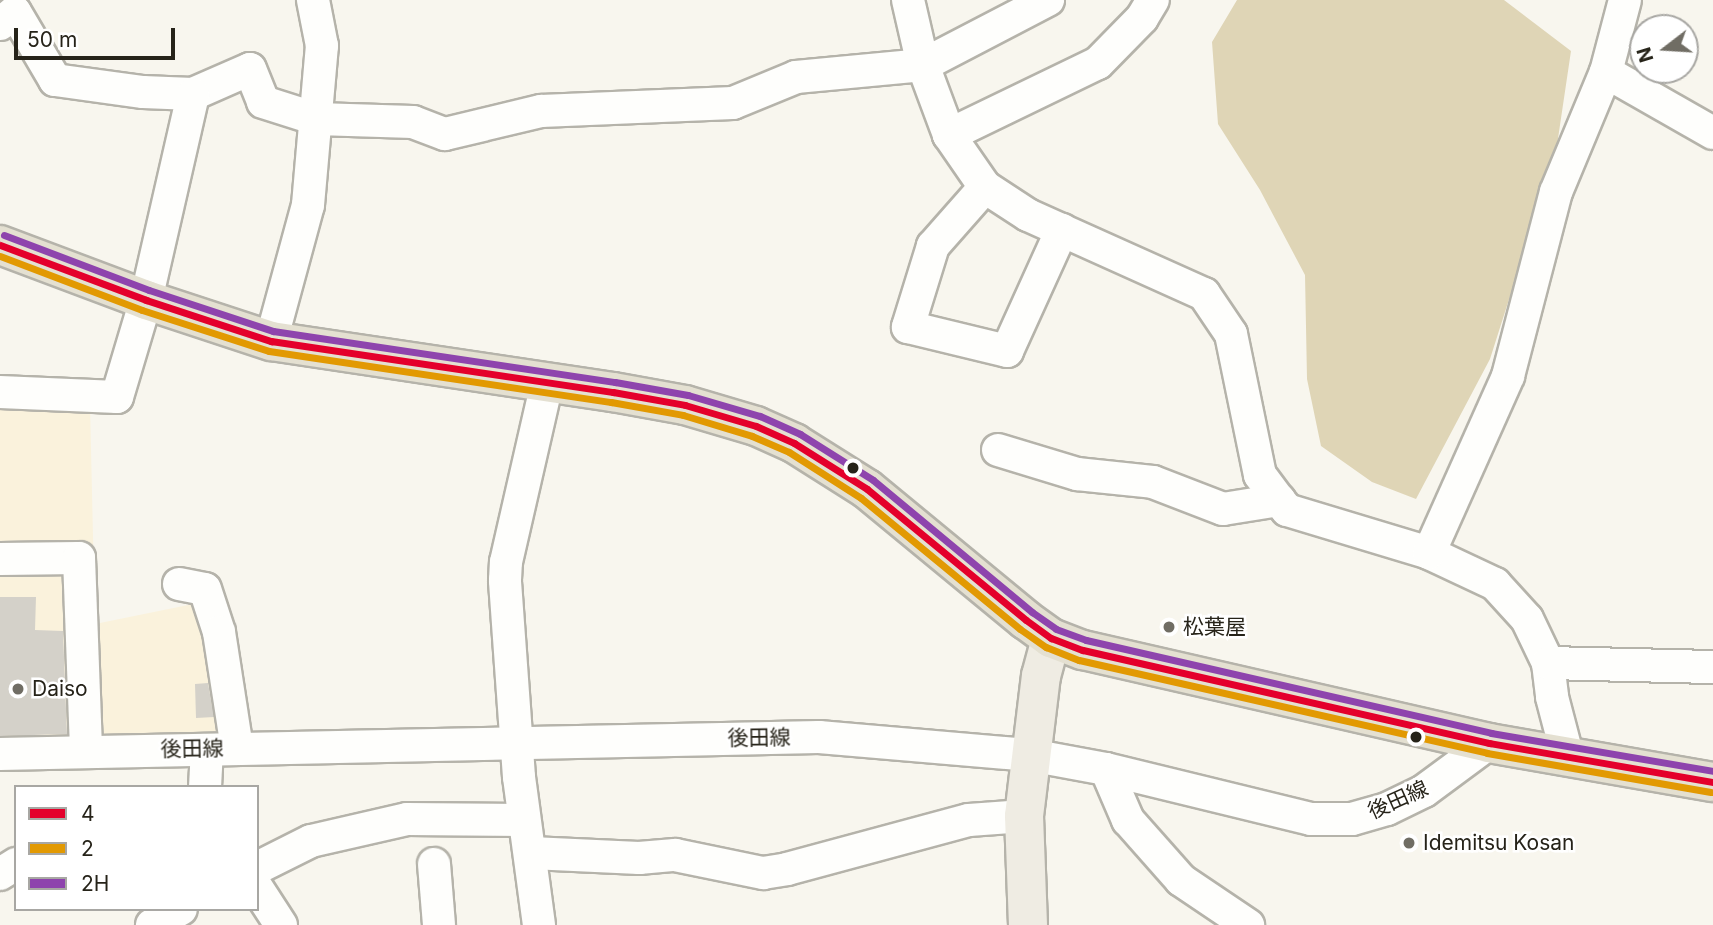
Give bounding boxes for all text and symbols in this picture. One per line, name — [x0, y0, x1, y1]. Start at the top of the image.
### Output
scale bar — [18, 14, 178, 58]
north arrow — [1629, 14, 1699, 84]
text: 50 m — [27, 27, 77, 52]
text: N — [1632, 44, 1658, 65]
unlabelled marker — [846, 461, 860, 475]
place label: 松葉屋 — [1183, 614, 1246, 640]
marker: 松葉屋 — [1161, 619, 1177, 635]
place label: Daiso — [32, 676, 88, 702]
marker: Daiso — [10, 681, 26, 697]
street label: 後田線 — [727, 725, 791, 751]
unlabelled marker — [1409, 730, 1423, 744]
street label: 後田線 — [160, 736, 224, 762]
street label: 後田線 — [1364, 776, 1432, 824]
legend — [14, 785, 259, 911]
text: 4 — [81, 801, 95, 826]
place label: Idemitsu Kosan — [1423, 830, 1574, 856]
marker: Idemitsu Kosan — [1401, 835, 1417, 851]
text: 2 — [81, 836, 94, 861]
text: 2H — [81, 871, 109, 896]

